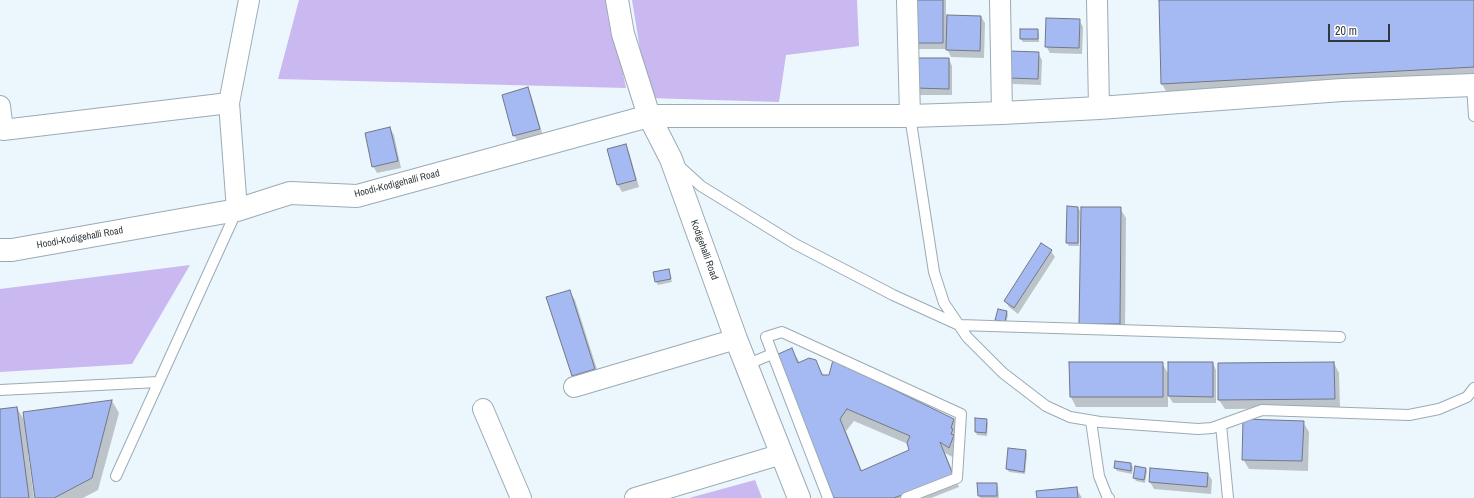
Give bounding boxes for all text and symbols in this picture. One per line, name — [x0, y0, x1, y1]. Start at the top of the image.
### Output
scale bar — [1330, 16, 1392, 42]
text: 20 m — [1335, 23, 1357, 39]
street label: Hoodi-Kodigehalli Road — [353, 168, 441, 200]
street label: Kodigehalli Road — [688, 218, 720, 282]
street label: Hoodi-Kodigehalli Road — [36, 224, 124, 252]

